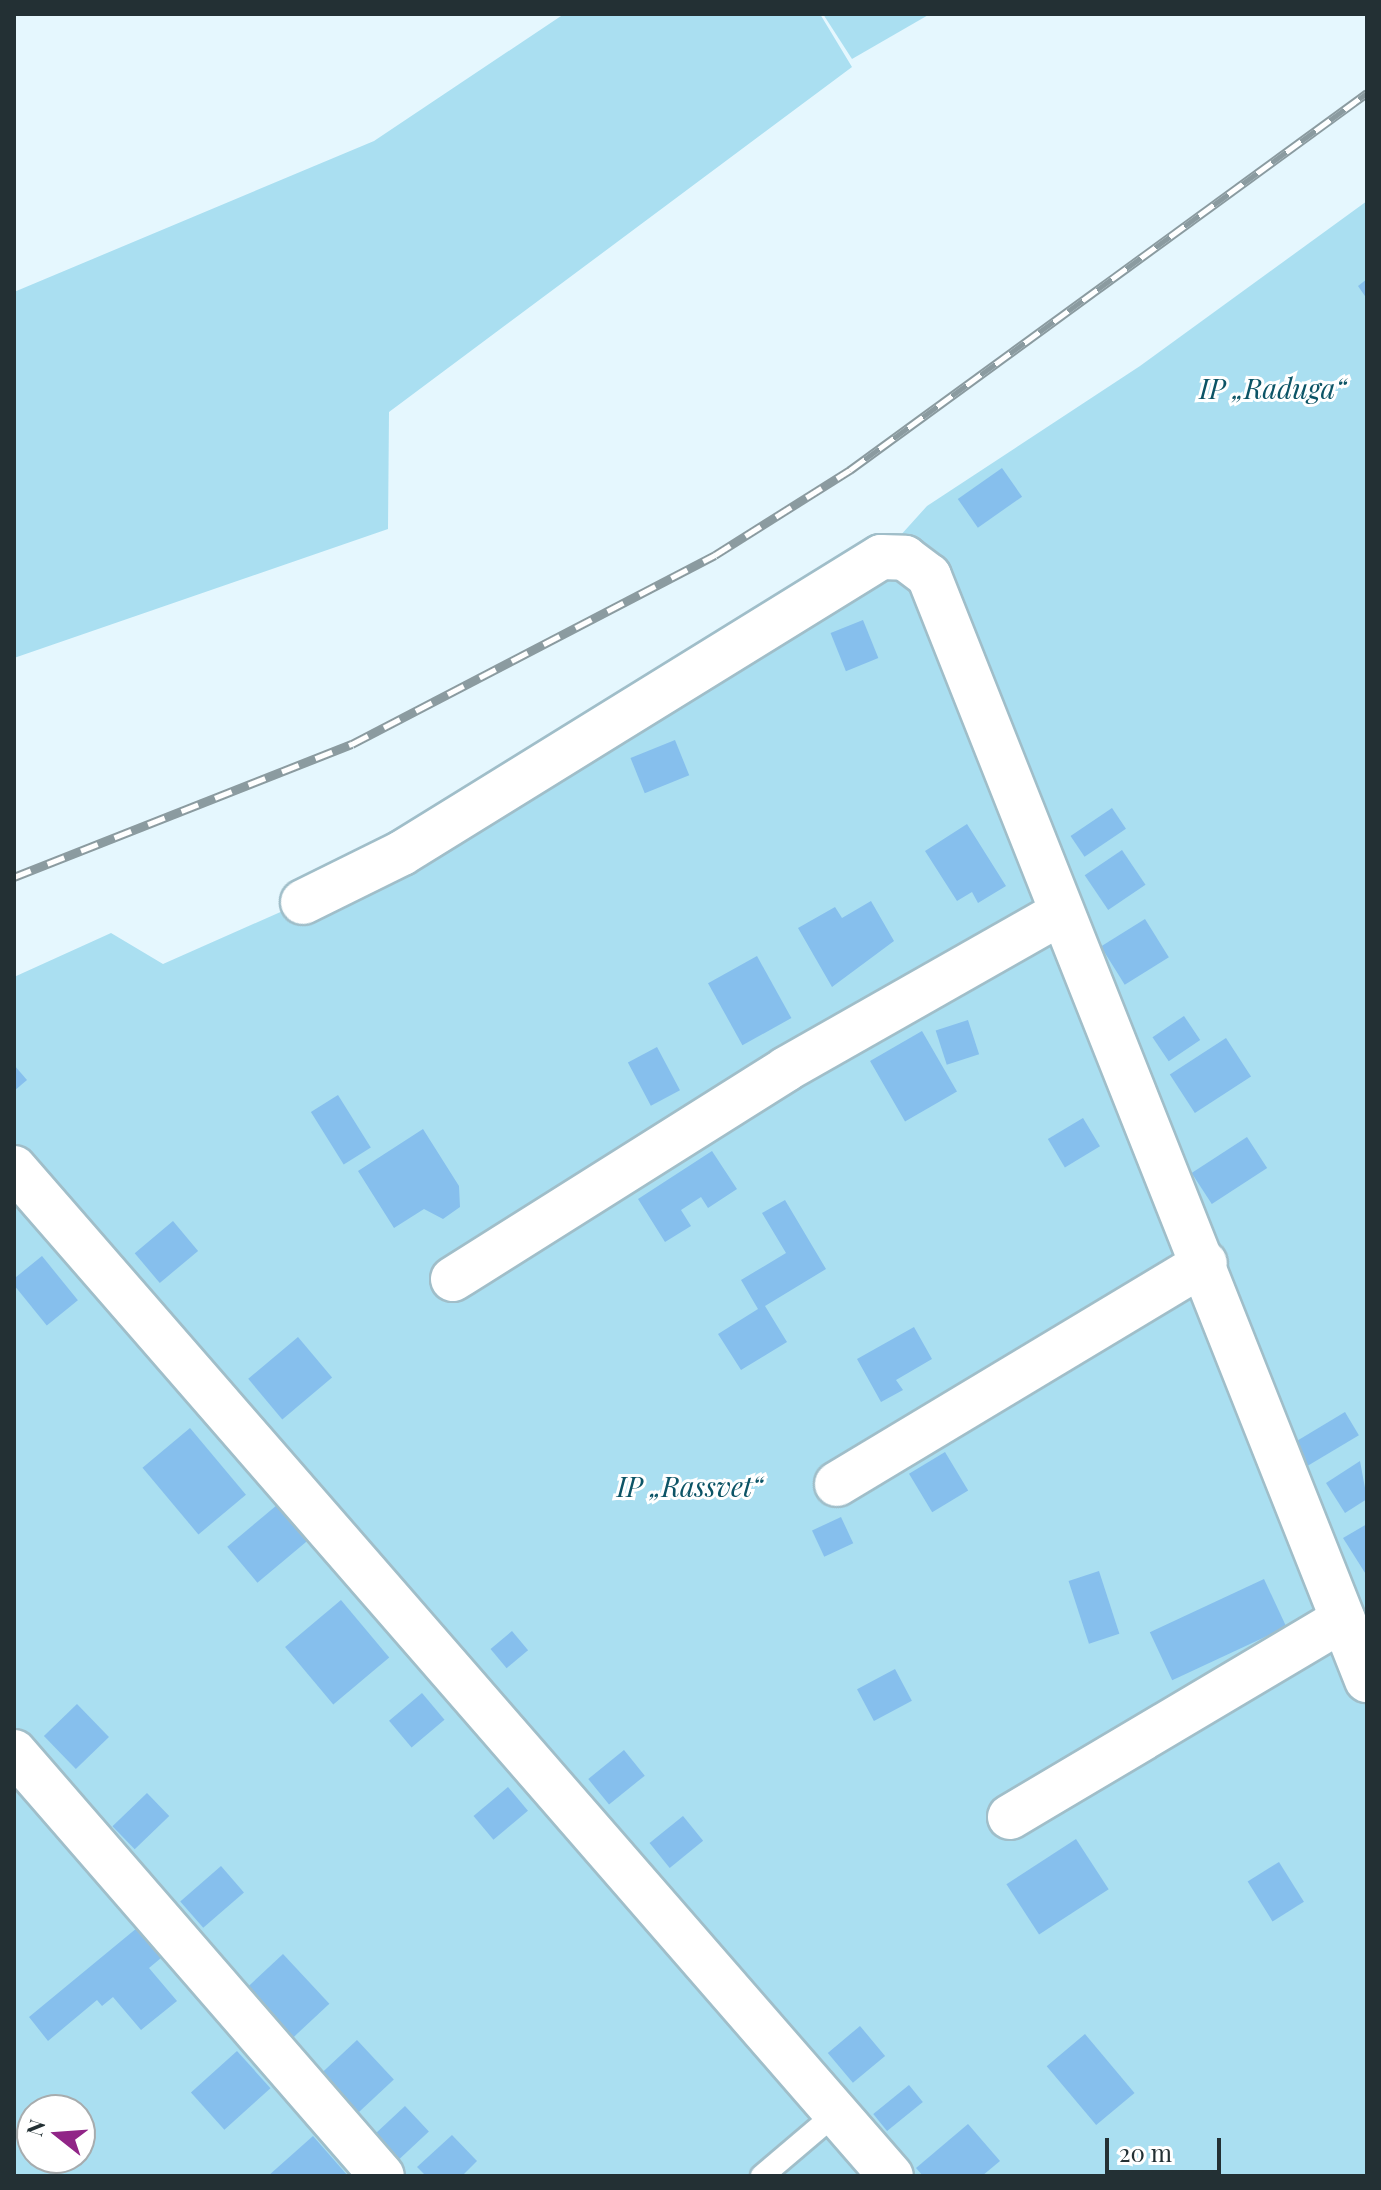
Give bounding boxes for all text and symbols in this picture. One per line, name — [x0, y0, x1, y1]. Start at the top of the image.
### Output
park label: IP „Raduga“ — [1199, 371, 1347, 405]
park label: IP „Rassvet“ — [617, 1469, 763, 1503]
north arrow — [16, 2094, 96, 2174]
text: N — [18, 2116, 52, 2140]
scale bar — [1109, 2122, 1225, 2172]
text: 20 m — [1119, 2136, 1172, 2168]

